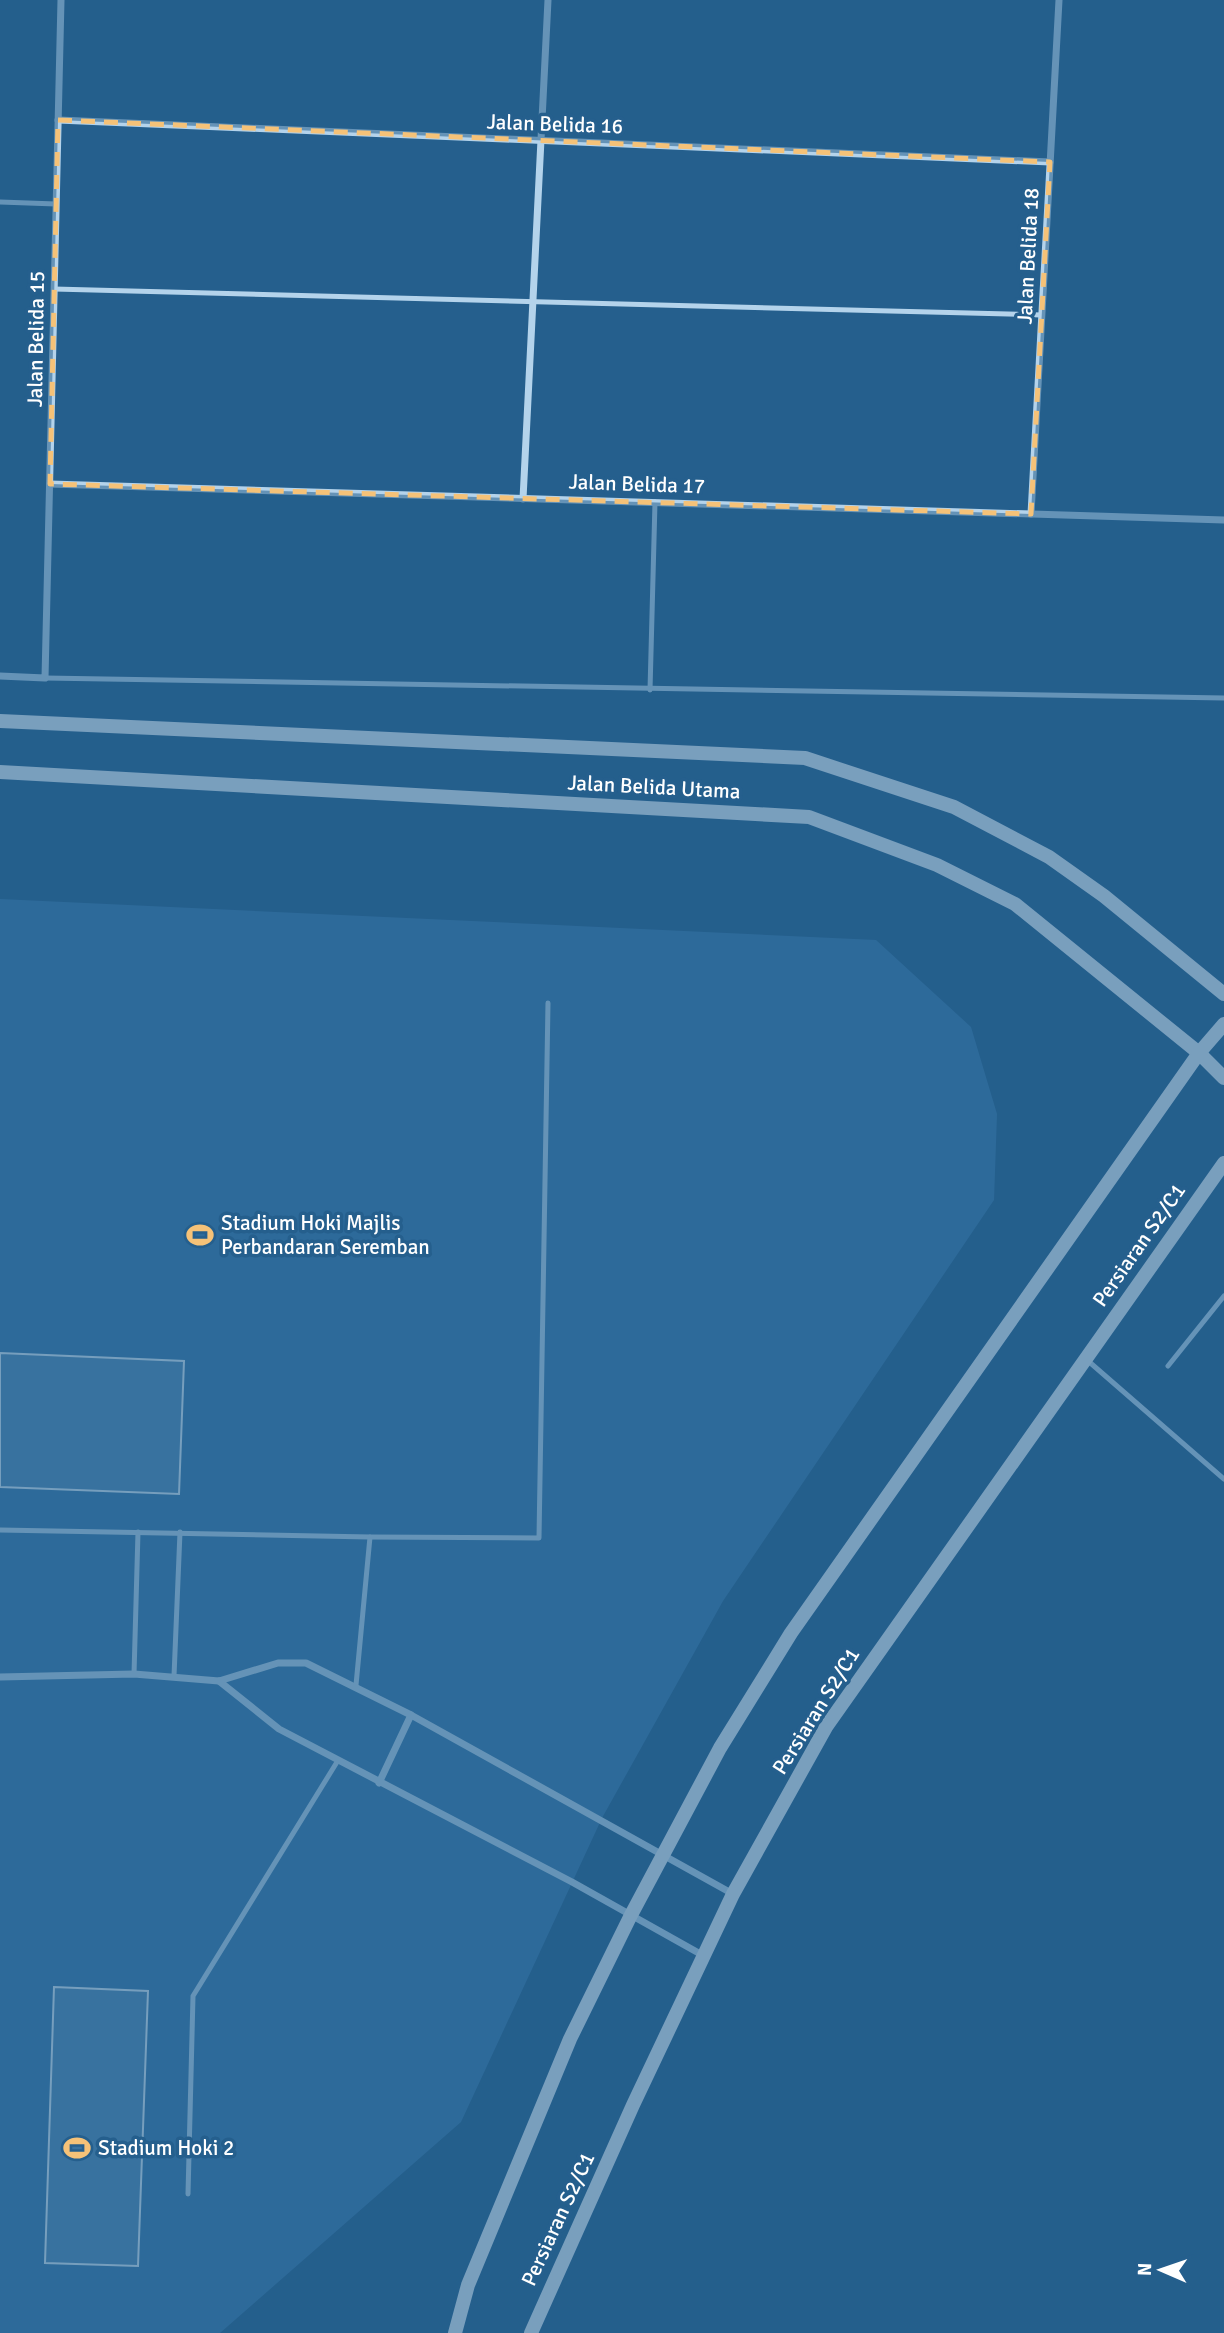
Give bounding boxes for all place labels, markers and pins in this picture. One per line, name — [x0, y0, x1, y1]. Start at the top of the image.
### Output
place label: Stadium Hoki Majlis Perbandaran Seremban — [221, 1210, 430, 1260]
sports icon: Stadium Hoki Majlis Perbandaran Seremban — [185, 1220, 215, 1250]
sports icon: Stadium Hoki 2 — [62, 2133, 92, 2163]
place label: Stadium Hoki 2 — [98, 2135, 234, 2161]

